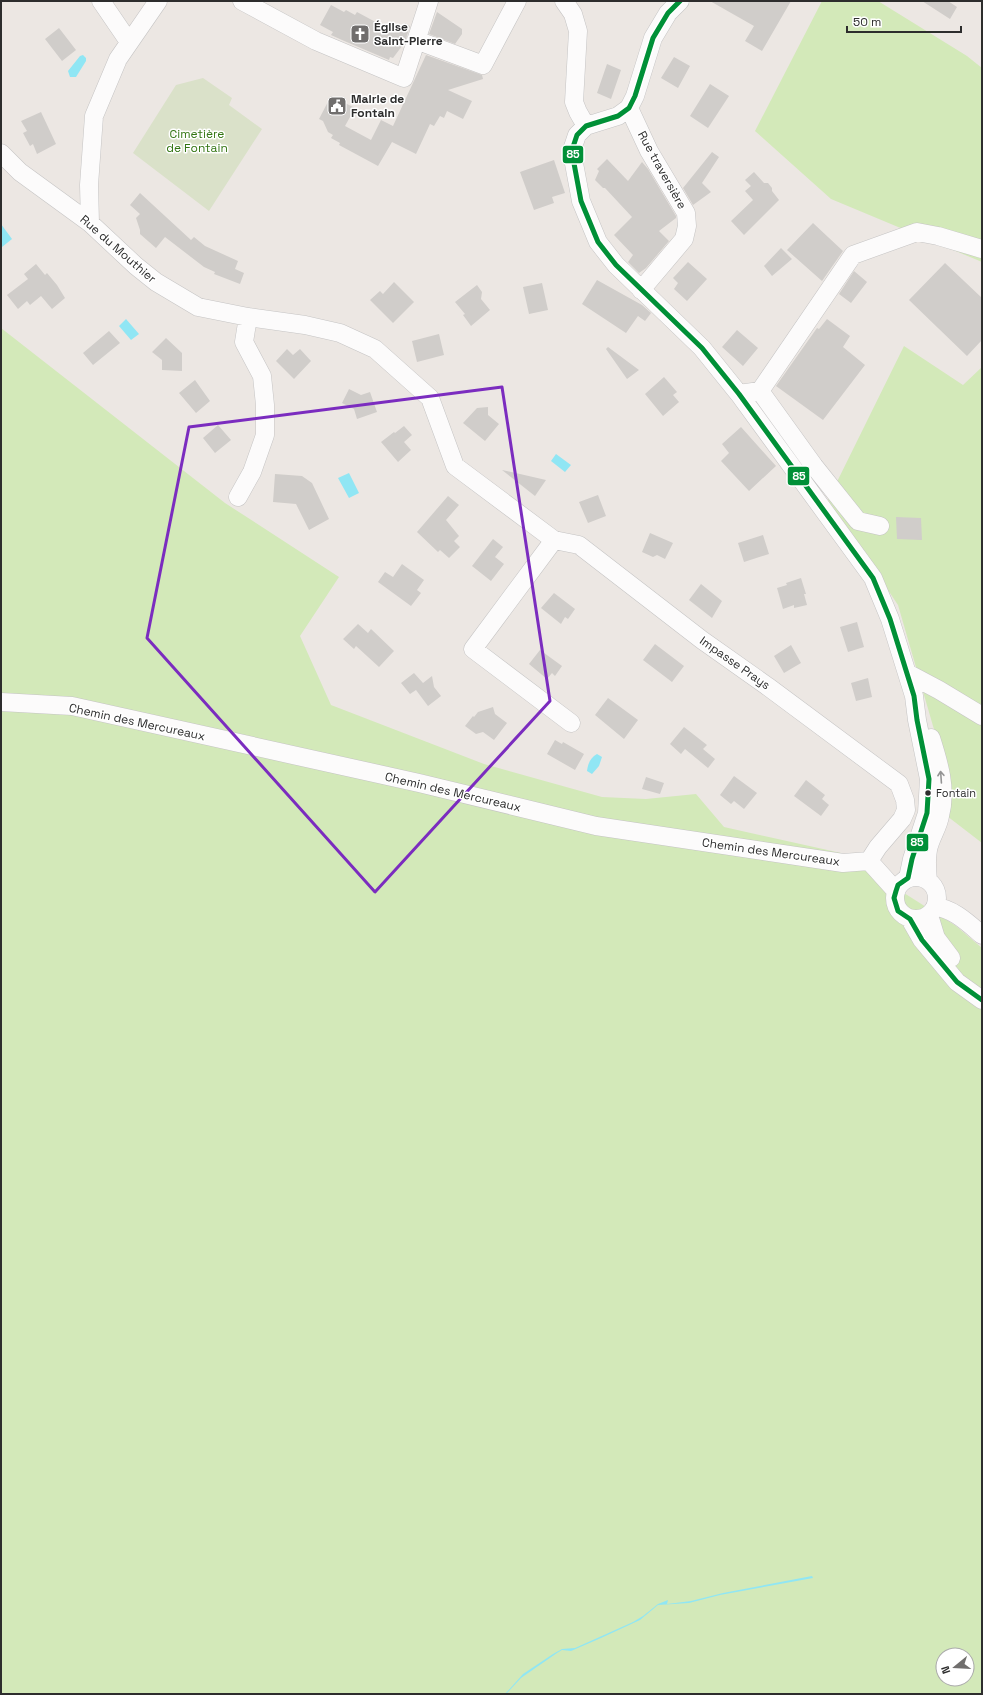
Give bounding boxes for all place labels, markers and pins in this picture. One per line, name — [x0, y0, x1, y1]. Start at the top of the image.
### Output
place label: Église Saint-Pierre — [374, 19, 443, 49]
church icon: Église Saint-Pierre — [349, 23, 371, 45]
place label: Mairie de Fontain — [351, 91, 404, 121]
public building icon: Mairie de Fontain — [326, 95, 348, 117]
place label: Fontain — [936, 786, 976, 800]
marker: Fontain — [923, 788, 933, 798]

